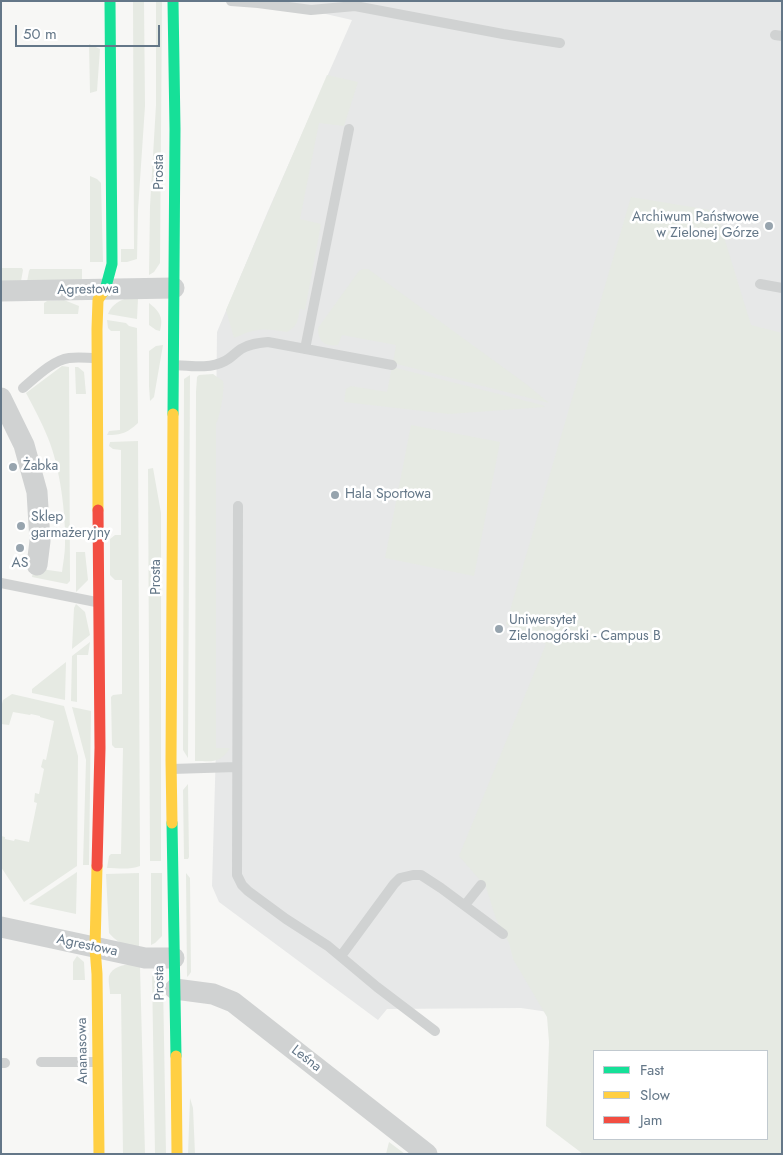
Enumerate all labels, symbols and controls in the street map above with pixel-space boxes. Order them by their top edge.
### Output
scale bar [18,15,162,47]
text: 50 m [23,23,57,45]
street label: Prosta [152,154,168,190]
place label: Archiwum Państwowe w Zielonej Górze [632,210,759,242]
marker: Archiwum Państwowe w Zielonej Górze [763,220,775,232]
street label: Agrestowa [57,281,119,299]
place label: Żabka [23,459,58,475]
marker: Żabka [7,461,19,473]
place label: Hala Sportowa [345,487,431,503]
marker: Hala Sportowa [329,489,341,501]
place label: Sklep garmażeryjny [31,510,110,542]
marker: Sklep garmażeryjny [15,520,27,532]
marker: AS [14,542,26,554]
place label: AS [12,556,28,572]
street label: Prosta [149,559,165,595]
place label: Uniwersytet Zielonogórski - Campus B [509,613,661,646]
marker: Uniwersytet Zielonogórski - Campus B [493,623,505,635]
street label: Agrestowa [55,931,119,961]
street label: Prosta [151,965,169,1001]
street label: Ananasowa [74,1017,92,1085]
street label: Leśna [288,1042,324,1076]
legend [593,1050,768,1140]
text: Fast [640,1059,664,1081]
text: Slow [640,1084,670,1106]
text: Jam [640,1109,663,1131]

